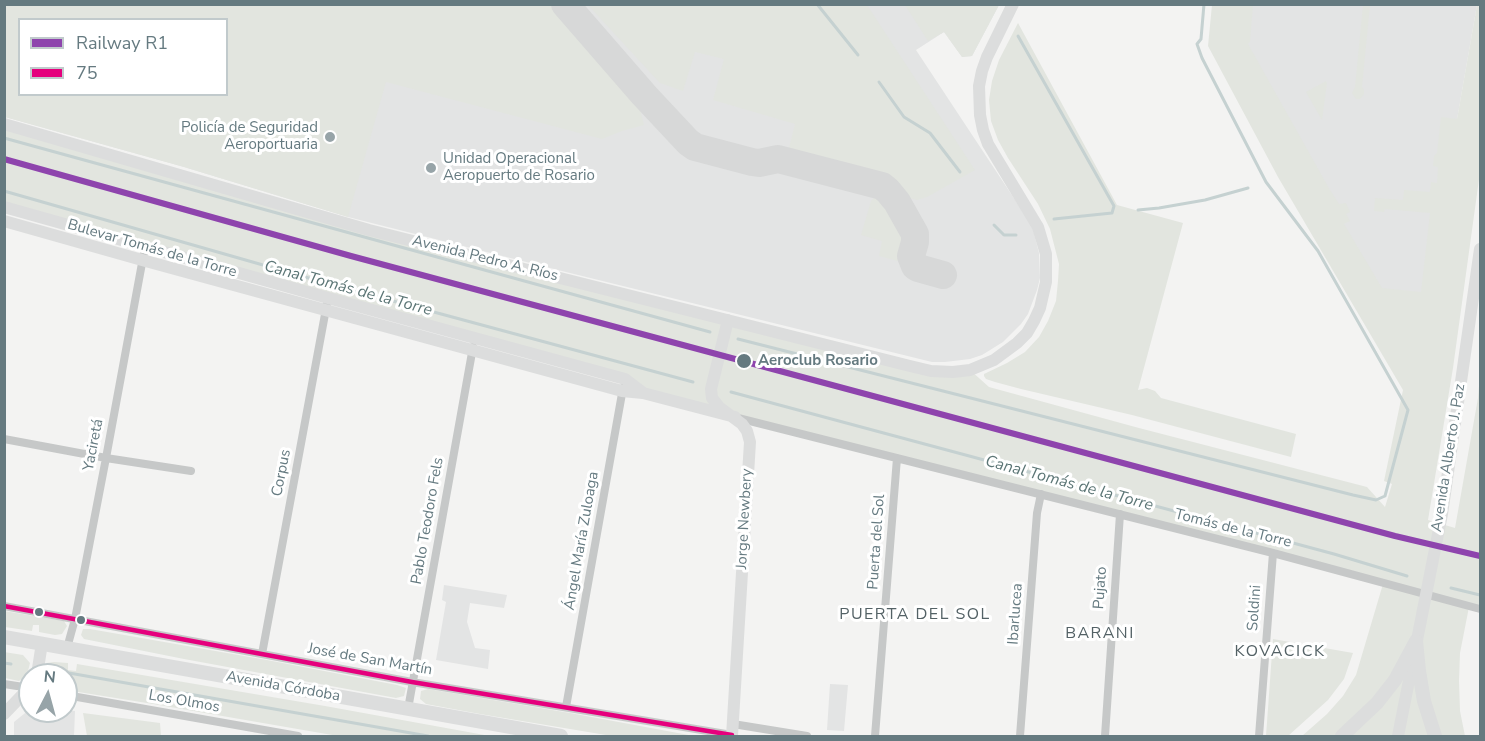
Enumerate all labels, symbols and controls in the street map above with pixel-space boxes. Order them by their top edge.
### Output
legend [18,18,228,96]
text: Railway R1 [76,31,168,55]
text: 75 [76,61,98,85]
place label: Policía de Seguridad Aeroportuaria [181,119,318,154]
marker: Policía de Seguridad Aeroportuaria [323,130,337,144]
place label: Unidad Operacional Aeropuerto de Rosario [443,150,595,185]
marker: Unidad Operacional Aeropuerto de Rosario [424,161,438,175]
street label: Bulevar Tomás de la Torre [65,216,239,282]
street label: Avenida Pedro A. Ríos [410,232,560,286]
water label: Canal Tomás de la Torre [262,257,434,321]
marker: Aeroclub Rosario [735,352,753,370]
place label: Aeroclub Rosario [758,352,878,370]
street label: Avenida Alberto J. Paz [1428,383,1470,533]
street label: Yaciretá [80,417,108,473]
street label: Corpus [269,448,295,498]
water label: Canal Tomás de la Torre [983,452,1155,516]
street label: Pablo Teodoro Fels [408,456,448,586]
street label: Jorge Newbery [733,468,757,570]
street label: Ángel María Zuloaga [561,470,603,612]
street label: Puerta del Sol [865,494,889,590]
street label: Tomás de la Torre [1173,506,1293,552]
street label: Pujato [1091,566,1111,610]
street label: Ibarlucea [1005,583,1027,645]
street label: Soldini [1244,584,1266,632]
district label: PUERTA DEL SOL [839,605,991,625]
unlabelled marker [33,606,45,618]
unlabelled marker [75,614,87,626]
district label: BARANI [1065,624,1135,644]
street label: José de San Martín [306,640,434,680]
district label: KOVACICK [1235,642,1325,662]
north arrow [18,663,78,723]
text: N [43,666,57,689]
street label: Avenida Córdoba [224,668,342,706]
street label: Los Olmos [147,687,221,717]

